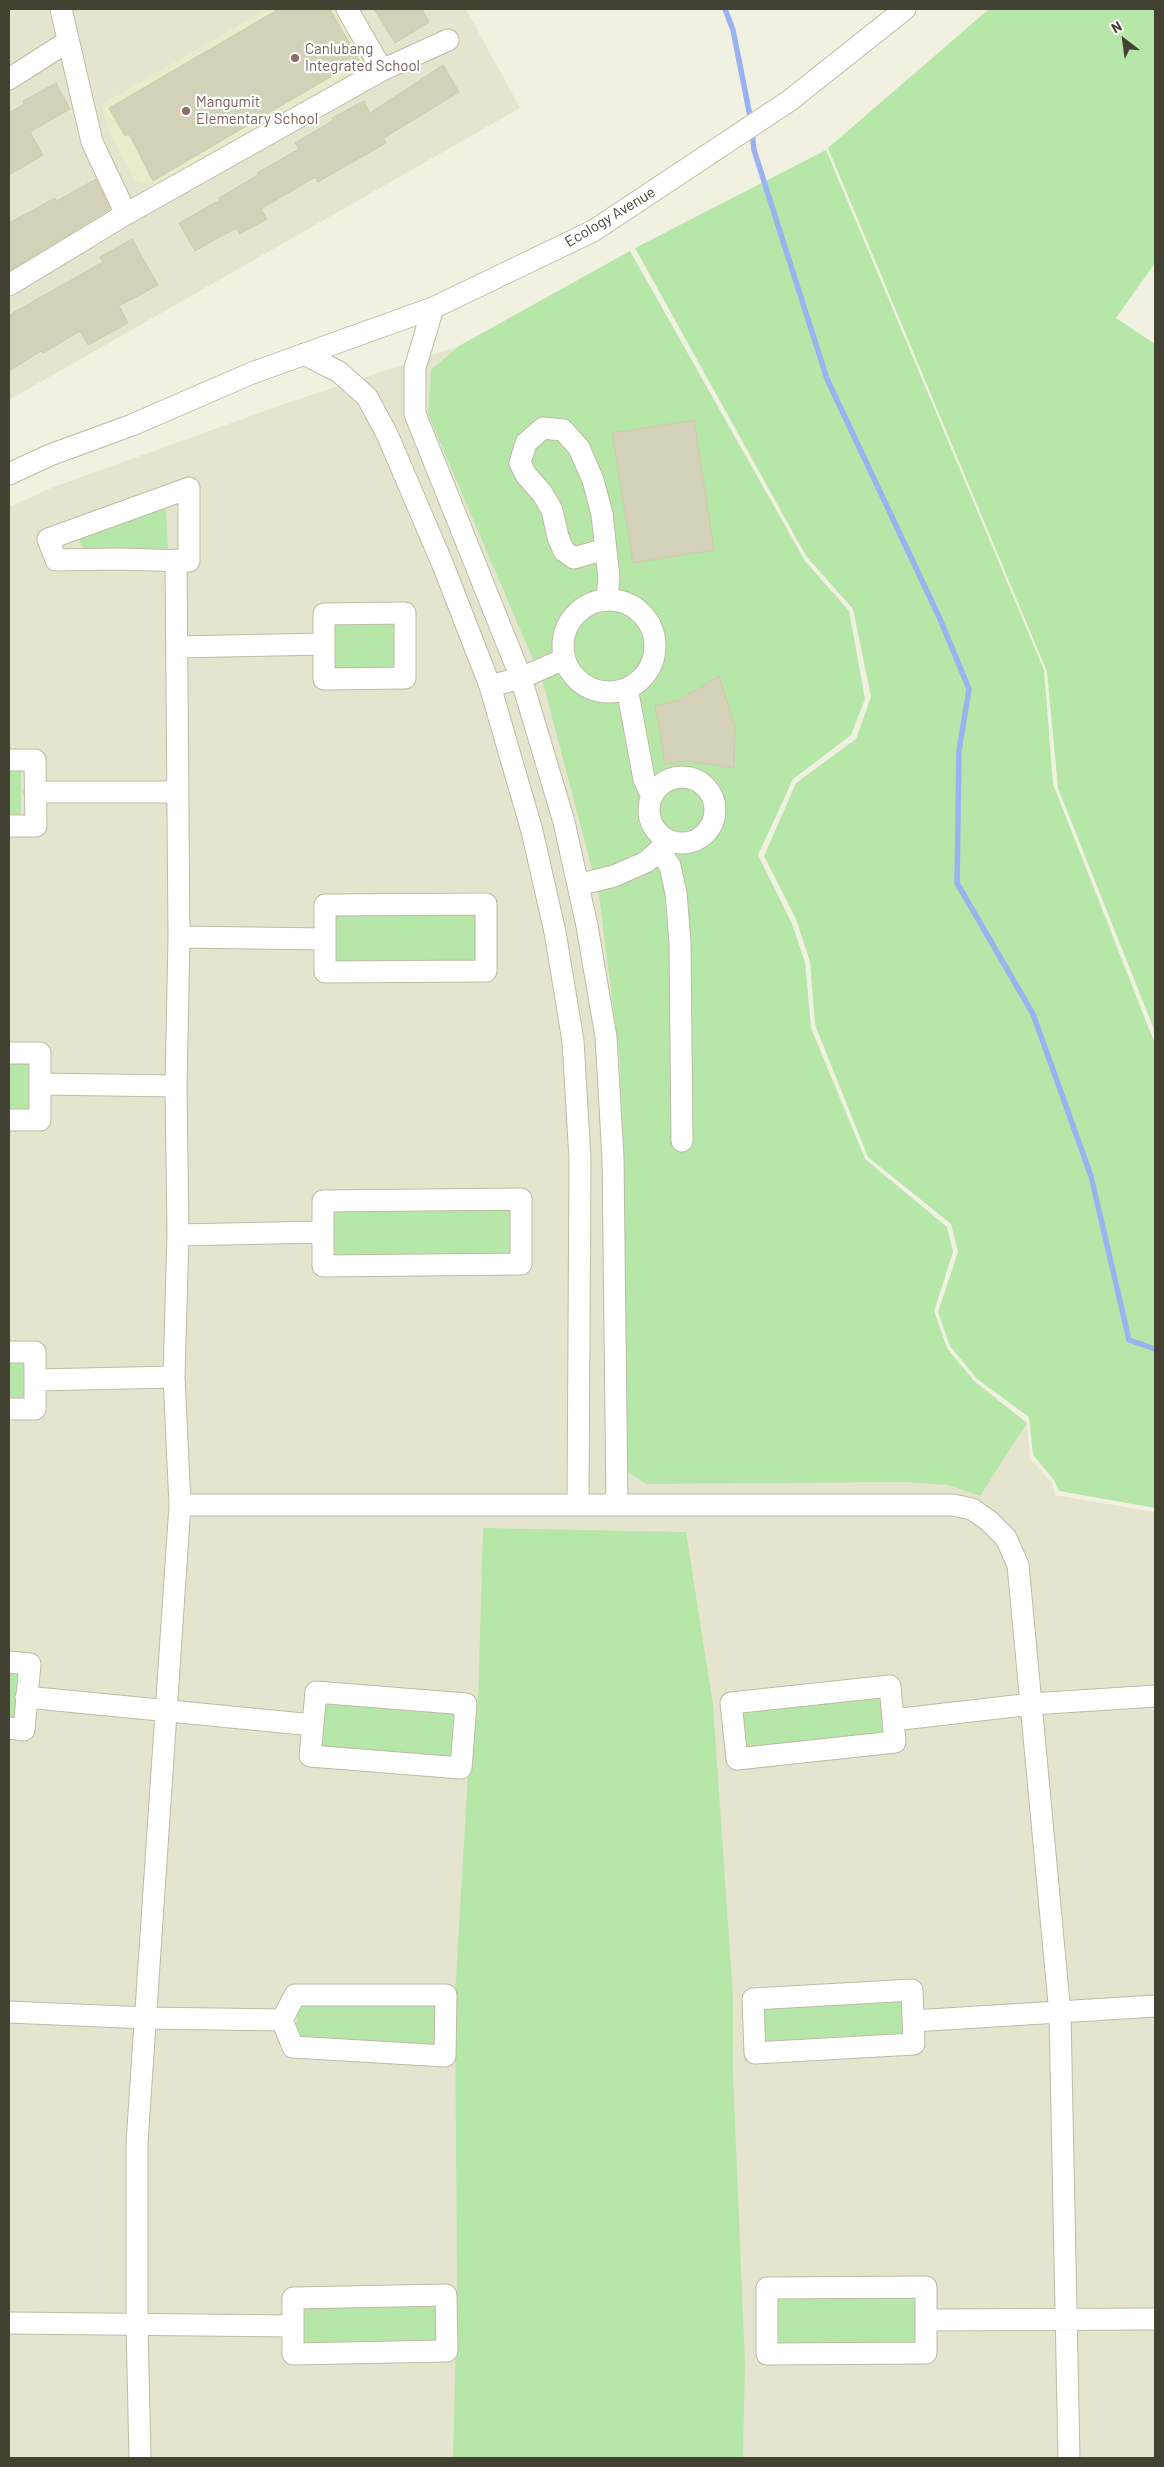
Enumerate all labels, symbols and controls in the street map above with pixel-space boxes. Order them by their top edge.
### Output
north arrow [1099,15,1149,65]
text: N [1108,17,1125,36]
place label: Canlubang Integrated School [305,40,420,75]
marker: Canlubang Integrated School [289,52,301,64]
place label: Mangumit Elementary School [196,93,318,128]
marker: Mangumit Elementary School [180,105,192,117]
street label: Ecology Avenue [562,183,658,251]

